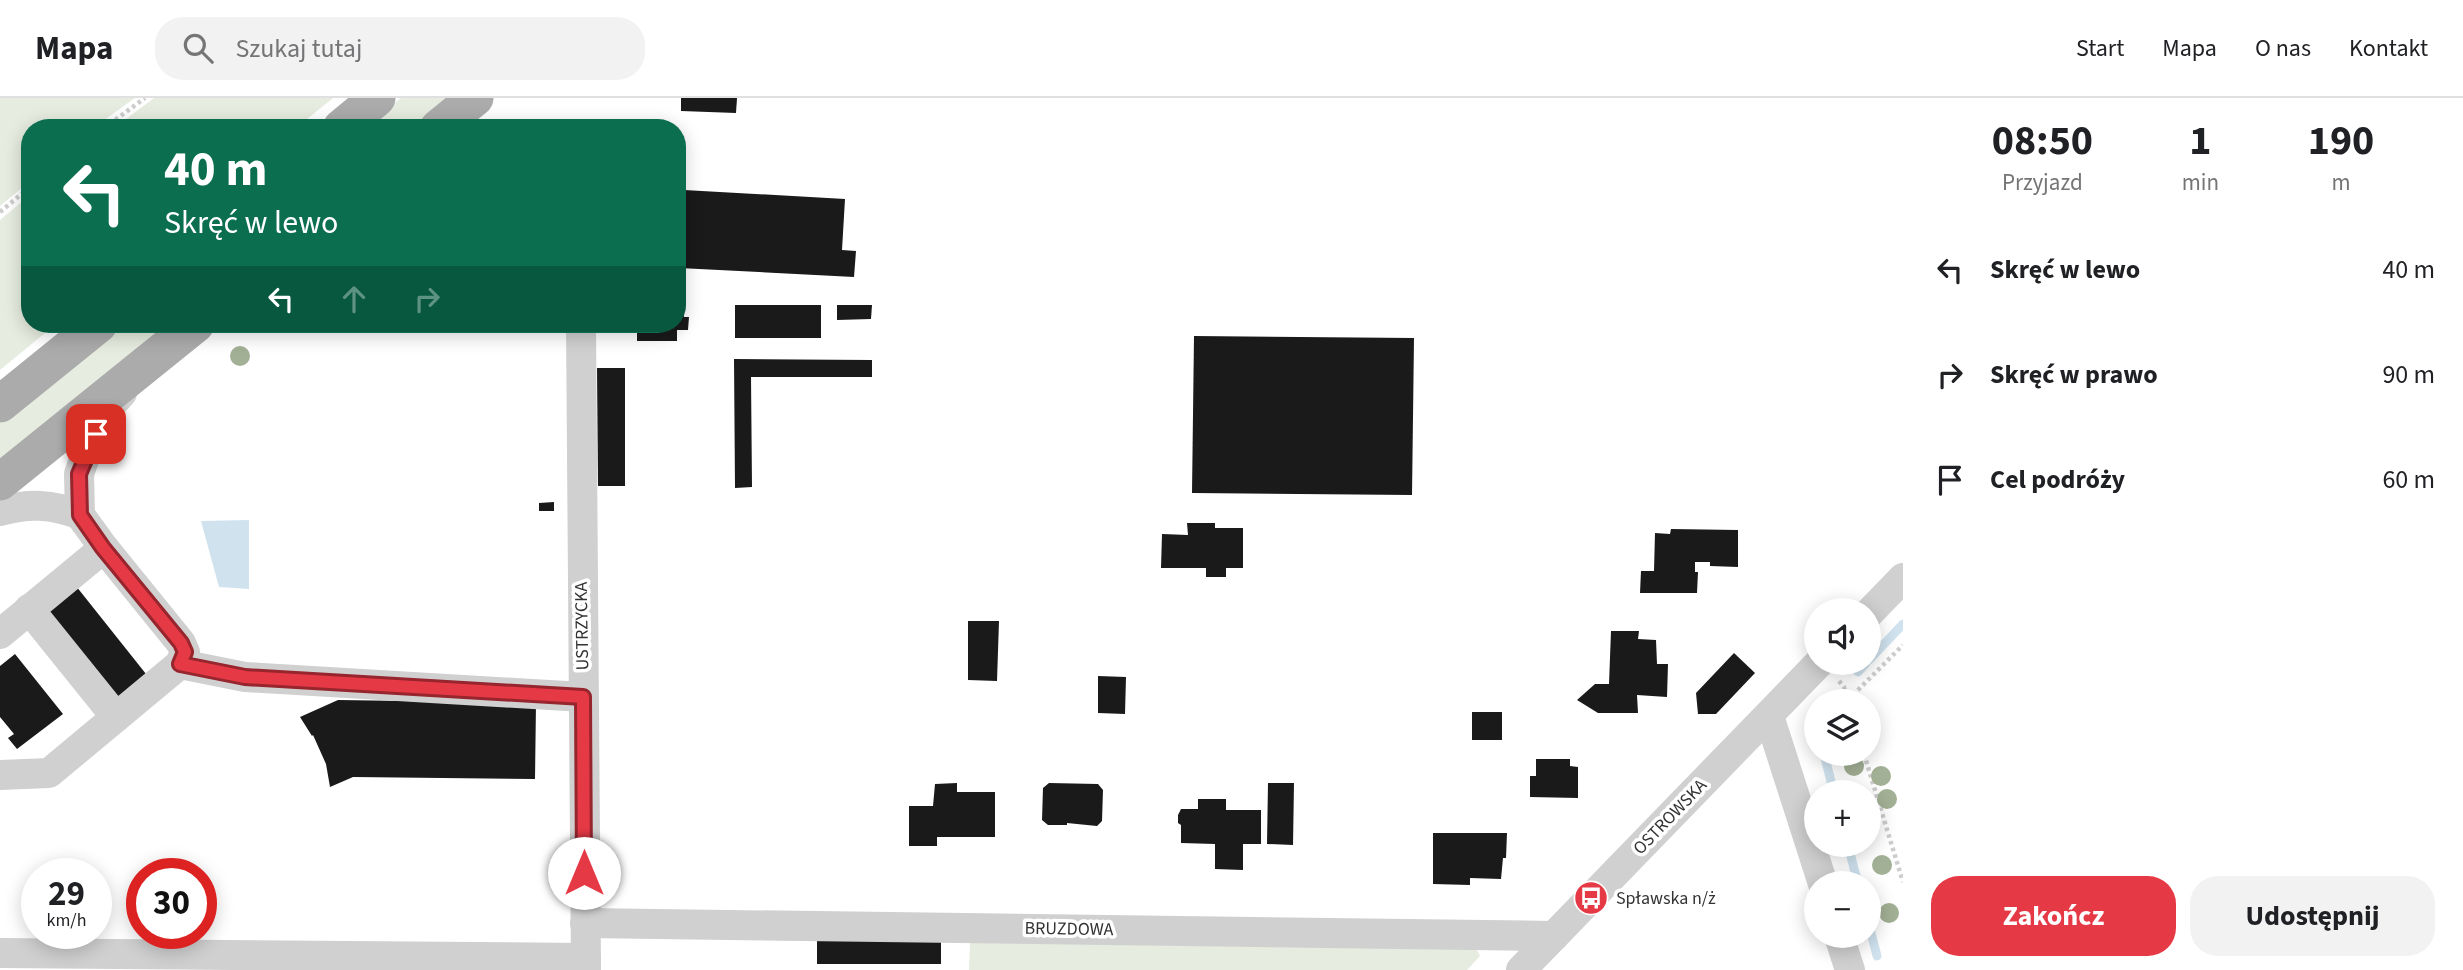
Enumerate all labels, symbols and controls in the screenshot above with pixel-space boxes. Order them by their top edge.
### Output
search box [155,17,645,80]
text: Mapa [35,25,113,72]
icon: search [179,29,217,67]
text: Szukaj tutaj [235,30,362,67]
text: Start [2076,31,2124,66]
text: Mapa [2162,31,2217,66]
text: O nas [2255,31,2311,66]
text: Kontakt [2349,31,2428,66]
text: 08:50 [1992,111,2093,171]
text: 1 [2189,111,2211,171]
text: 190 [2308,111,2374,171]
text: 40 m [164,135,268,205]
icon: left [49,147,140,238]
text: Przyjazd [2002,166,2083,199]
text: min [2182,166,2219,199]
text: m [2331,166,2351,199]
text: Skręć w lewo [164,200,338,246]
icon: left [1931,251,1969,289]
text: Skręć w lewo [1990,251,2140,288]
text: 40 m [2382,251,2435,288]
icon: left [262,280,300,318]
icon: ahead [335,280,373,318]
icon: right [408,280,446,318]
icon: right [1931,356,1969,394]
text: Skręć w prawo [1990,356,2158,393]
text: 90 m [2382,356,2435,393]
pin [66,404,126,464]
icon: arrive [77,415,115,453]
icon: arrive [1931,461,1969,499]
text: Cel podróży [1990,461,2125,498]
text: 60 m [2382,461,2435,498]
street label: USTRZYCKA [569,581,595,670]
map controls [1804,598,1881,948]
button: sound [1804,598,1881,675]
button: layers [1804,689,1881,766]
street label: OSTROWSKA [1627,773,1713,860]
button: + [1804,780,1881,857]
position arrow [547,836,621,910]
speed limit sign: 30 [126,858,217,949]
text: 29 [48,869,85,919]
button: − [1804,871,1881,948]
button: Zakończ [1931,876,2176,956]
button: Udostępnij [2190,876,2435,956]
bus stop icon: Spławska n/ż [1572,879,1610,917]
place label: Spławska n/ż [1616,886,1716,911]
text: km/h [47,908,86,933]
street label: BRUZDOWA [1024,916,1114,942]

